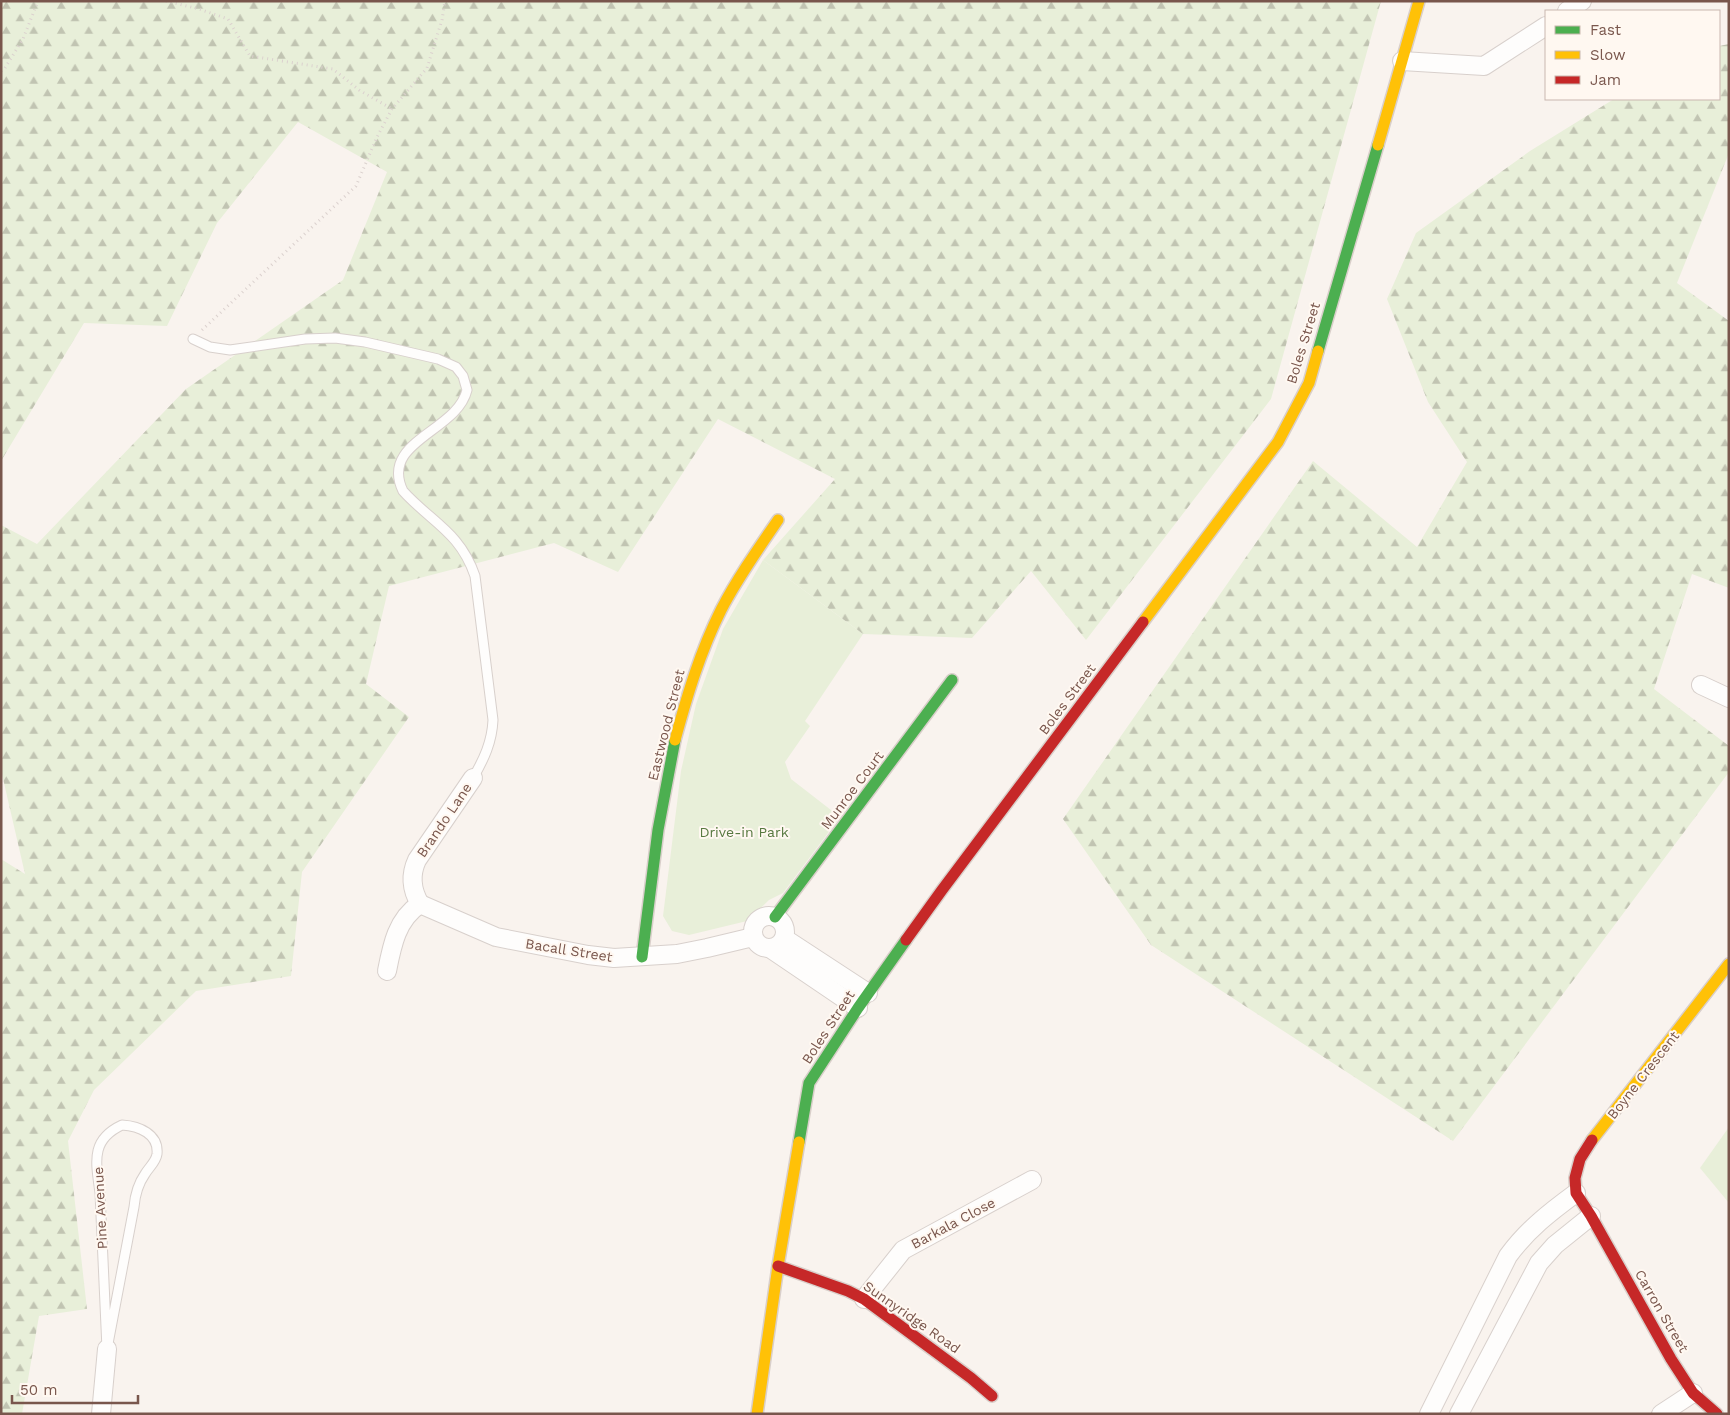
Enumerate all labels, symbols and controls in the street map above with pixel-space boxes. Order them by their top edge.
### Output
legend [1545,10,1720,100]
text: Fast [1590,21,1622,39]
text: Slow [1590,46,1626,64]
text: Jam [1590,71,1621,89]
street label: Boles Street [1283,300,1323,386]
street label: Boles Street [1035,660,1099,737]
street label: Eastwood Street [644,668,688,782]
street label: Munroe Court [817,748,887,832]
street label: Brando Lane [413,780,475,860]
park label: Drive-in Park [699,824,789,840]
street label: Bacall Street [524,935,614,965]
street label: Boles Street [798,987,858,1067]
street label: Boyne Crescent [1604,1028,1682,1122]
street label: Pine Avenue [90,1166,110,1250]
street label: Barkala Close [908,1194,998,1252]
street label: Carron Street [1632,1267,1692,1355]
street label: Sunnyridge Road [860,1278,964,1356]
scale bar [12,1372,139,1404]
text: 50 m [20,1381,57,1399]

